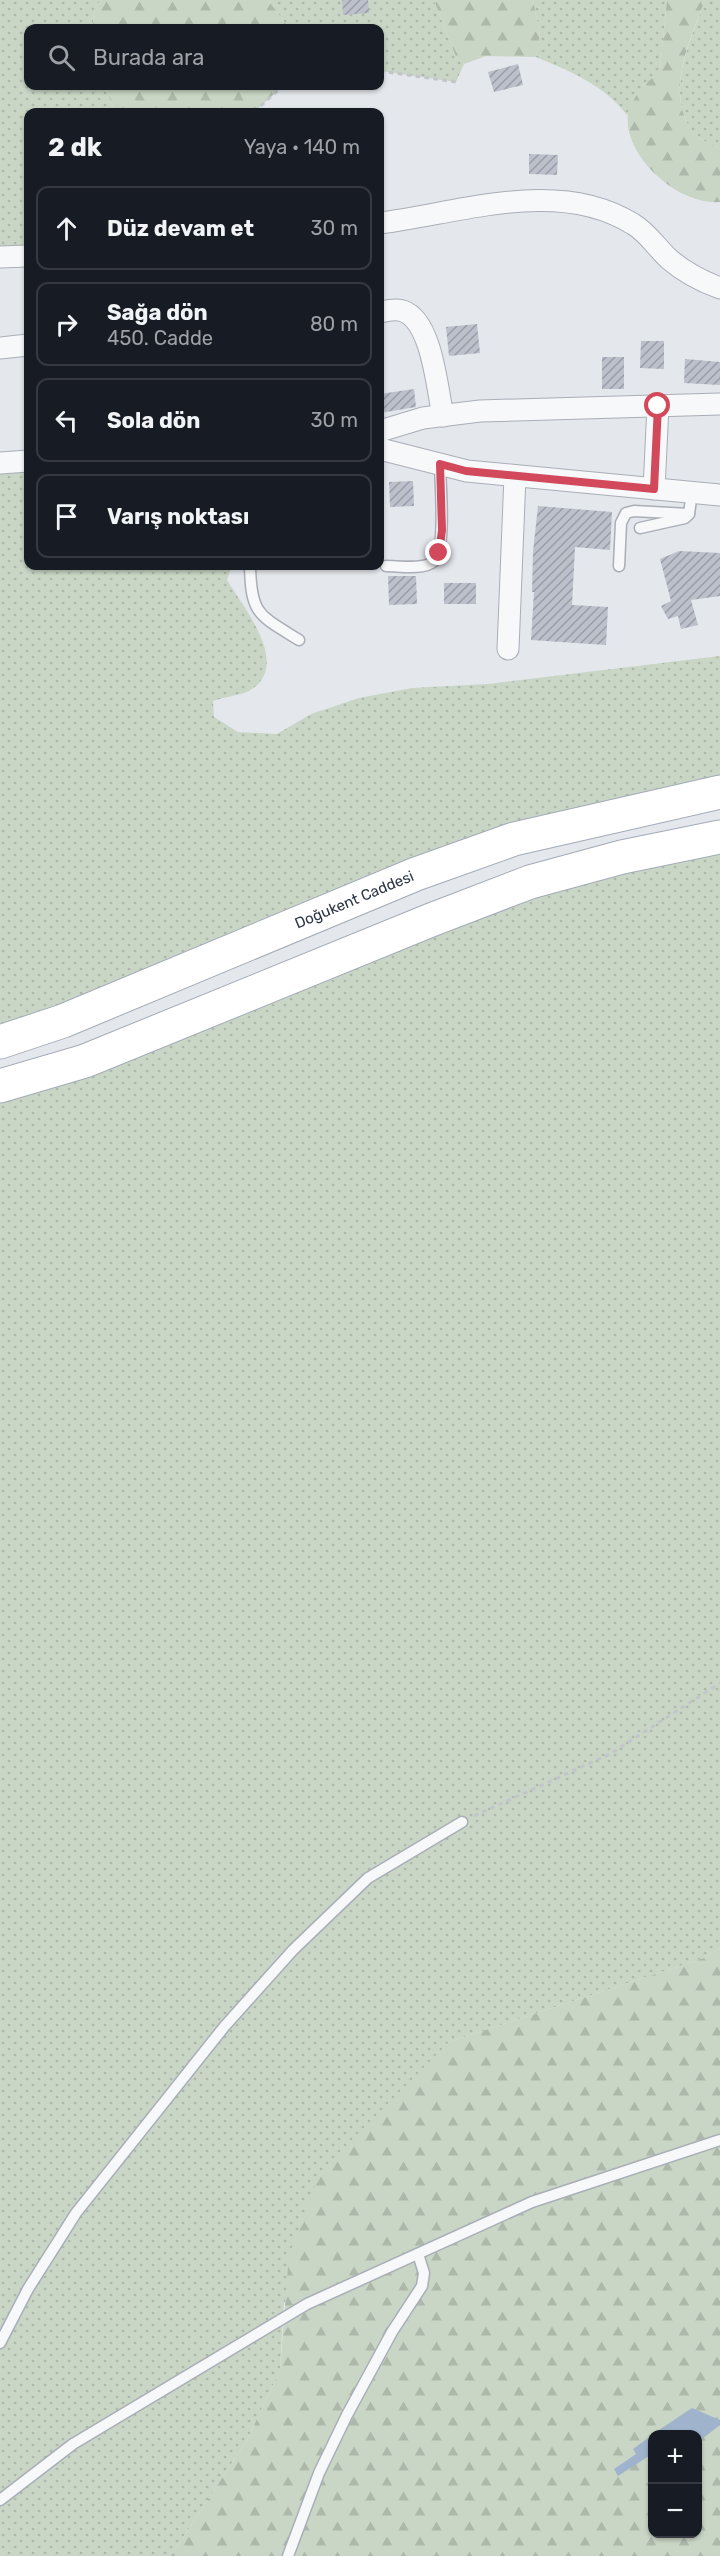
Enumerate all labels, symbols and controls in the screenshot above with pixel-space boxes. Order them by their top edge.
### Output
search box [24,24,384,90]
icon: search [45,41,78,74]
text: Burada ara [93,44,204,71]
text: 2 dk [48,132,102,163]
text: Yaya · 140 m [244,135,360,159]
icon: ahead [50,212,83,245]
text: Düz devam et [107,215,254,242]
text: 30 m [311,216,358,240]
text: Sağa dön [107,299,208,326]
icon: right [50,308,83,341]
text: 80 m [310,312,358,336]
text: 450. Cadde [107,326,213,350]
route start [644,392,670,418]
icon: left [50,404,83,437]
text: Sola dön [107,407,200,434]
text: 30 m [311,408,358,432]
icon: arrive [50,500,83,533]
text: Varış noktası [107,503,249,530]
route end [425,539,451,565]
street label: Doğukent Caddesi [292,867,416,932]
map controls [648,2430,702,2538]
button: + [648,2430,702,2484]
button: − [648,2484,702,2538]

